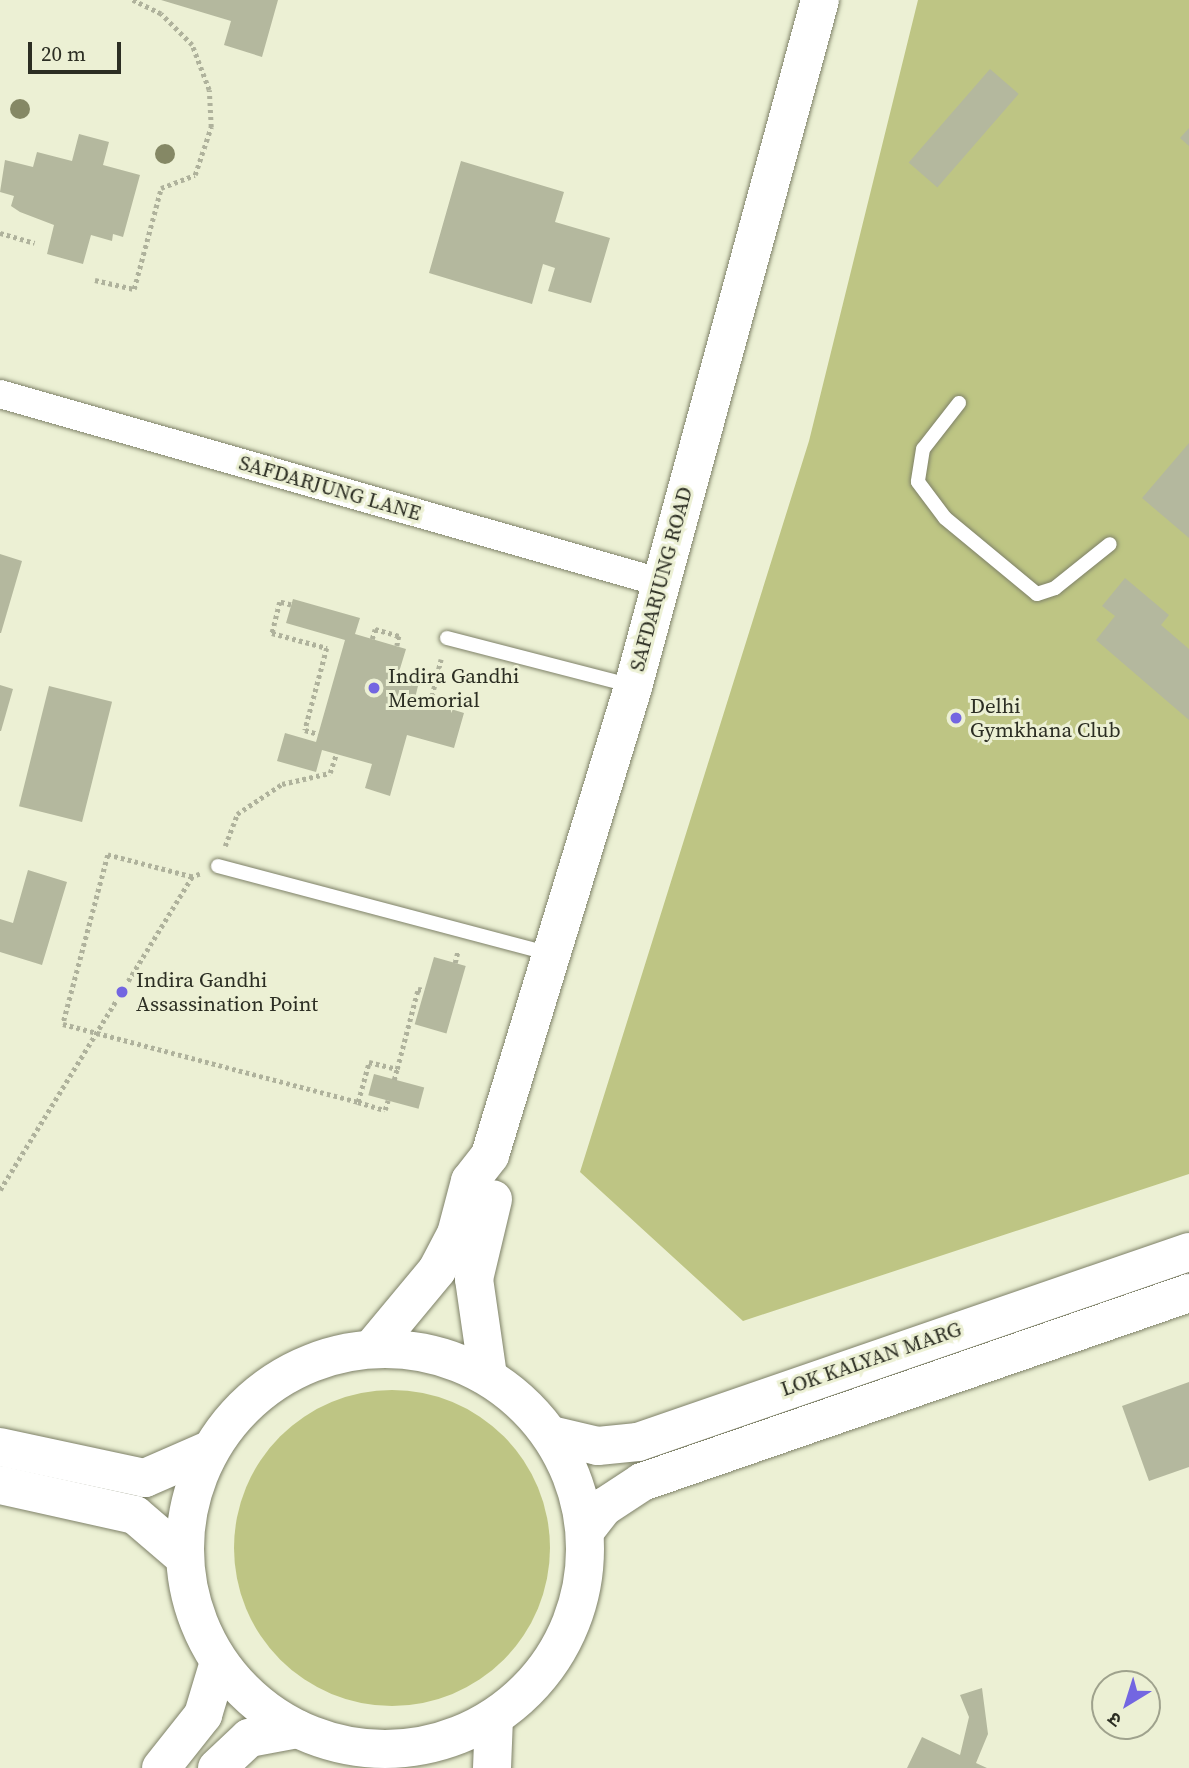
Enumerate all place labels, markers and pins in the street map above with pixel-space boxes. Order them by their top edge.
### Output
place label: Indira Gandhi Memorial [388,663,519,713]
marker: Indira Gandhi Memorial [366,680,382,696]
place label: Delhi Gymkhana Club [970,693,1121,743]
marker: Delhi Gymkhana Club [948,710,964,726]
place label: Indira Gandhi Assassination Point [136,967,318,1017]
marker: Indira Gandhi Assassination Point [114,984,130,1000]

